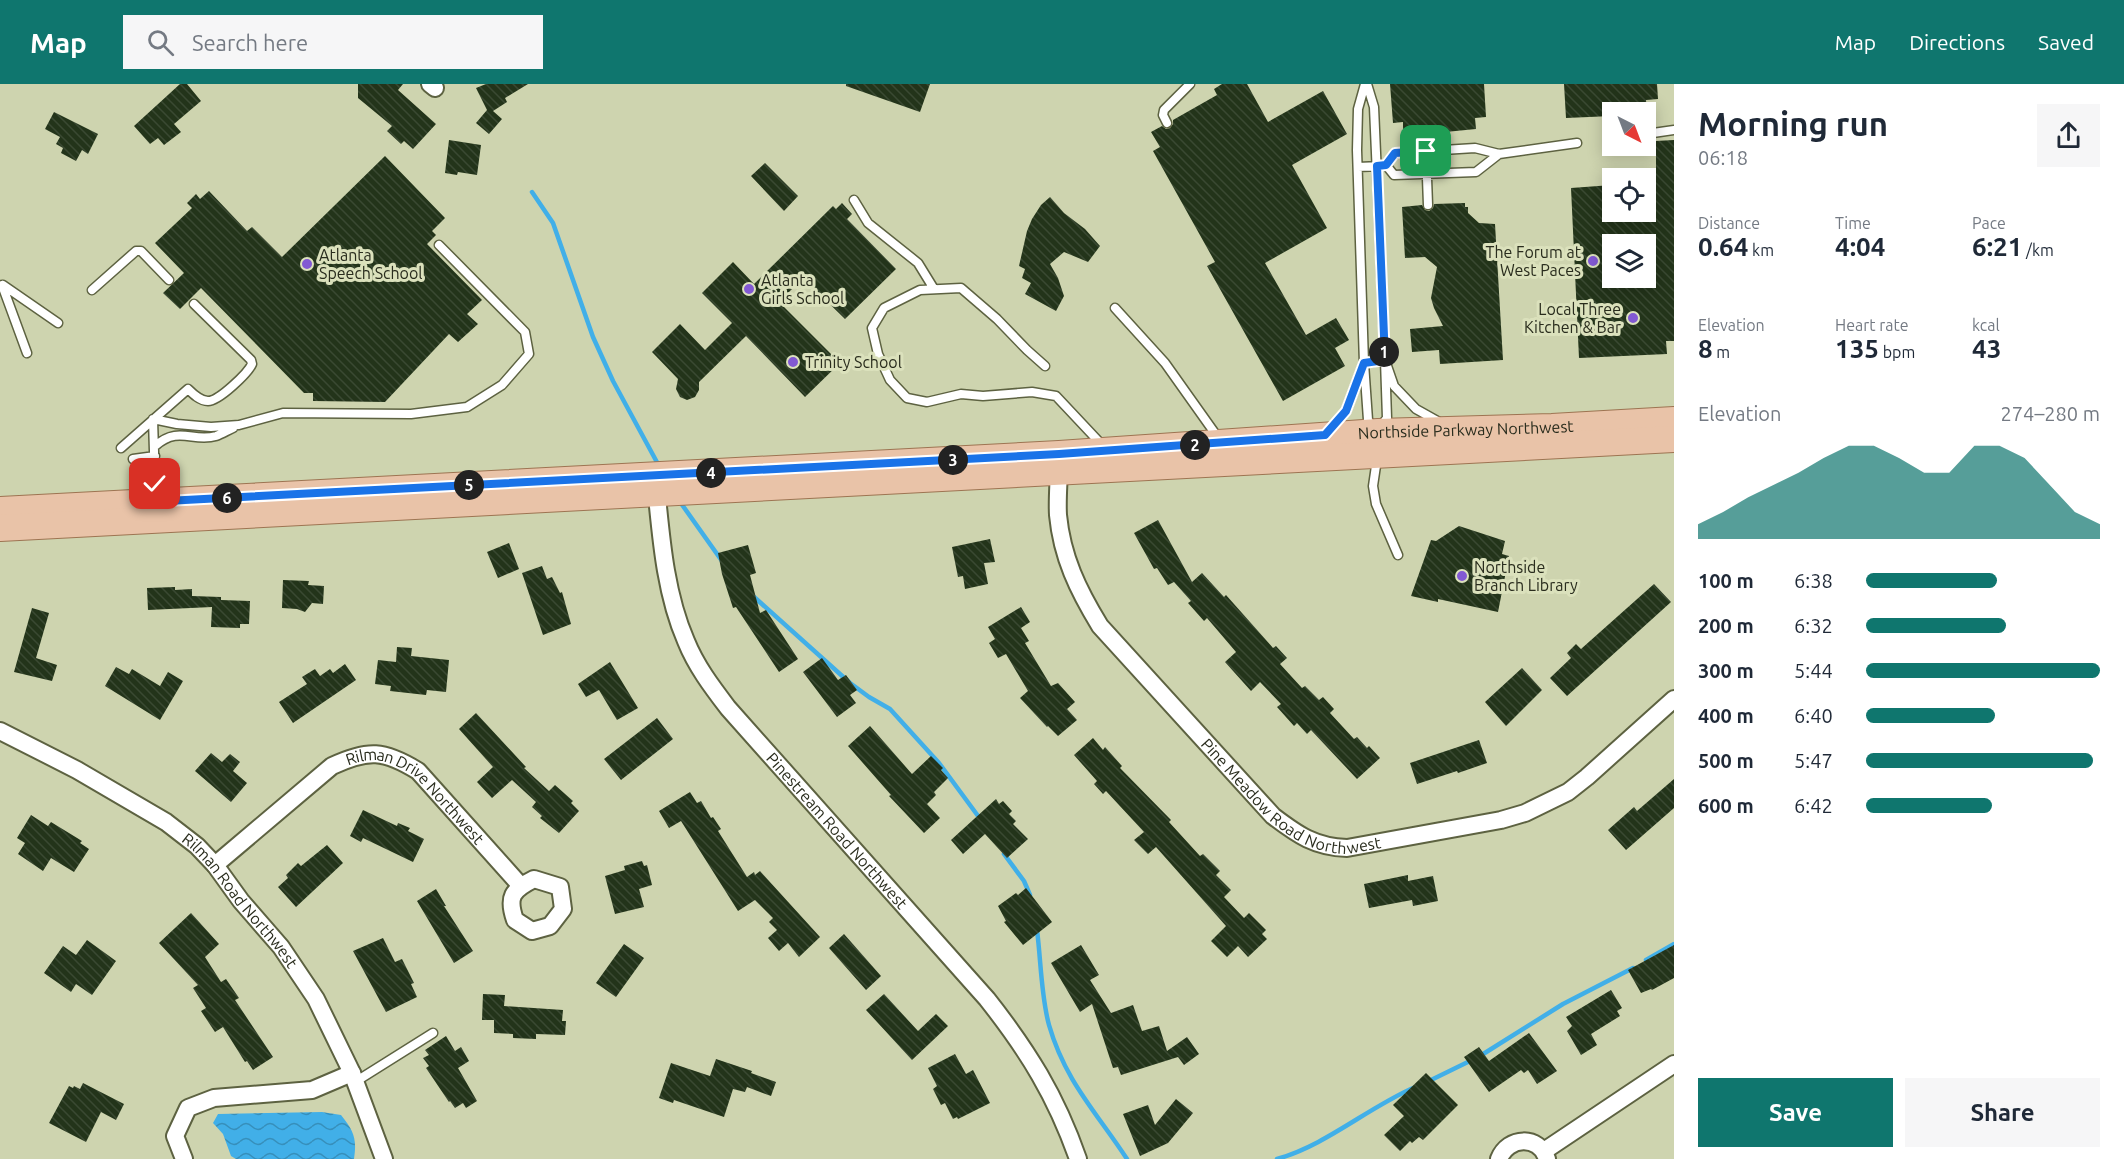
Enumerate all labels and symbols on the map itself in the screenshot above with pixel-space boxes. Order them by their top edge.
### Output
north arrow [1602,102,1656,156]
pin [1400,125,1451,176]
place label: The Forum at West Paces [1486,243,1582,279]
place label: Atlanta Speech School [319,246,423,282]
marker: The Forum at West Paces [1586,254,1600,268]
marker: Atlanta Speech School [300,257,314,271]
place label: Atlanta Girls School [761,271,844,307]
marker: Atlanta Girls School [742,282,756,296]
place label: Local Three Kitchen & Bar [1524,300,1621,336]
marker: Local Three Kitchen & Bar [1626,311,1640,325]
pin: 1 [1369,337,1399,367]
place label: Trinity School [805,353,902,371]
marker: Trinity School [786,355,800,369]
street label: Northside Parkway Northwest [1357,417,1575,442]
pin: 2 [1180,430,1210,460]
pin: 3 [938,445,968,475]
pin [129,458,180,509]
pin: 4 [696,458,726,488]
pin: 5 [454,470,484,500]
pin: 6 [212,483,242,513]
place label: Northside Branch Library [1474,558,1578,594]
marker: Northside Branch Library [1455,569,1469,583]
street label: Pine Meadow Road Northwest [1198,735,1383,857]
street label: Rilman Drive Northwest [343,745,488,848]
street label: Pinestream Road Northwest [763,749,912,913]
street label: Rilman Road Northwest [179,829,302,972]

